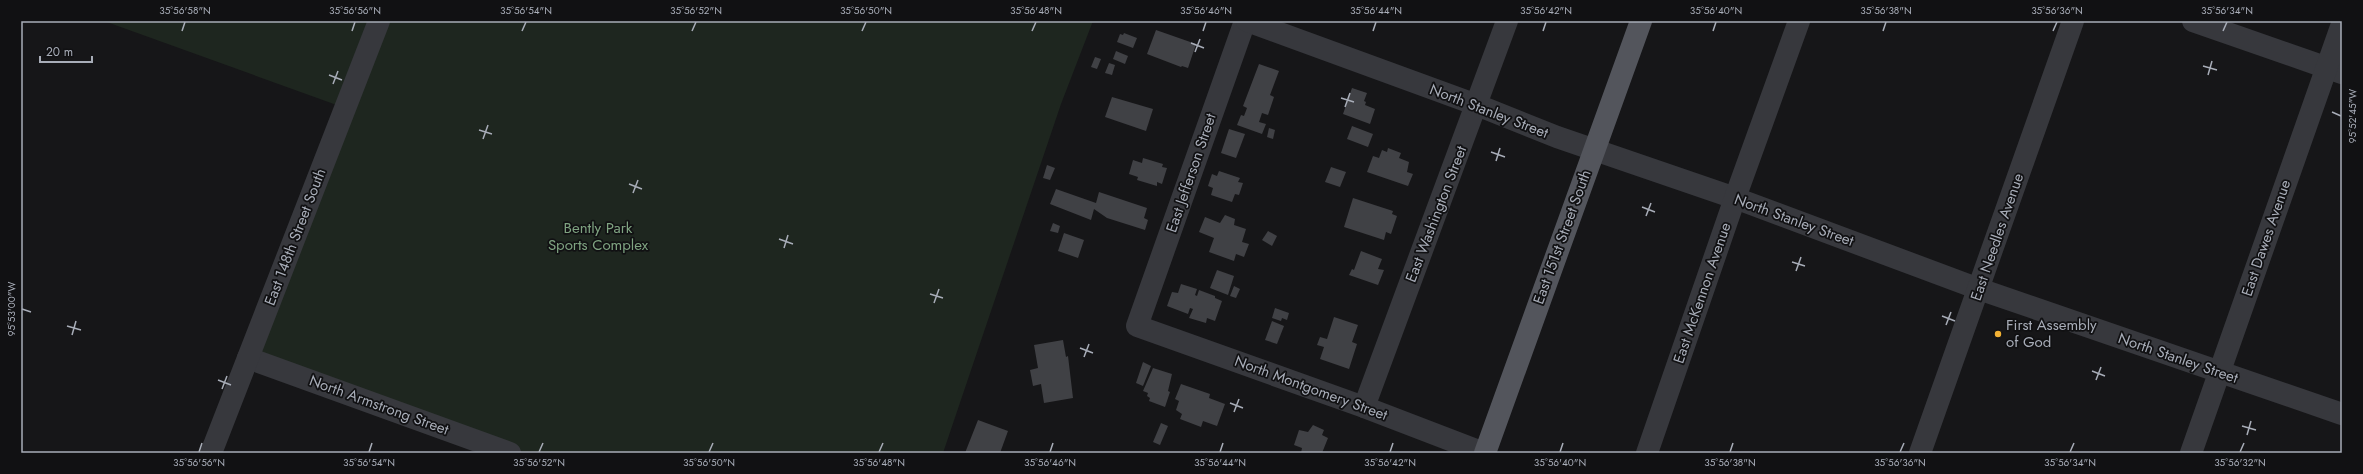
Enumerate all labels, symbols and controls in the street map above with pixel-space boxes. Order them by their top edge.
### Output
text: 35°56'58"N [159,3,211,18]
text: 35°56'56"N [329,3,381,18]
text: 35°56'54"N [500,3,552,18]
text: 35°56'52"N [670,3,722,18]
text: 35°56'50"N [840,3,892,18]
text: 35°56'48"N [1010,3,1062,18]
text: 35°56'46"N [1180,3,1232,18]
text: 35°56'44"N [1350,3,1402,18]
text: 35°56'42"N [1520,3,1572,18]
text: 35°56'40"N [1690,3,1742,18]
text: 35°56'38"N [1860,3,1912,18]
text: 35°56'36"N [2031,3,2083,18]
text: 35°56'34"N [2201,3,2253,18]
scale bar [40,38,92,64]
text: 20 m [46,43,73,61]
street label: North Stanley Street [1426,78,1552,144]
text: 95°52'45"W [2345,89,2360,143]
street label: East Jefferson Street [1160,110,1222,236]
street label: East Washington Street [1400,142,1472,285]
street label: East 148th Street South [259,165,331,309]
street label: East 151st Street South [1527,167,1597,307]
street label: East Needles Avenue [1965,170,2029,304]
street label: East Dawes Avenue [2236,177,2296,299]
street label: North Stanley Street [1731,188,1857,252]
park label: Bently Park Sports Complex [548,217,649,256]
street label: East McKennon Avenue [1668,219,1737,366]
text: 95°53'00"W [4,282,19,336]
place label: First Assembly of God [2006,314,2097,353]
street label: North Stanley Street [2115,327,2241,389]
marker: First Assembly of God [1993,329,2003,339]
street label: North Montgomery Street [1231,350,1391,426]
street label: North Armstrong Street [306,369,452,441]
text: 35°56'56"N [173,455,225,470]
text: 35°56'54"N [343,455,395,470]
text: 35°56'52"N [513,455,565,470]
text: 35°56'50"N [683,455,735,470]
text: 35°56'48"N [853,455,905,470]
text: 35°56'46"N [1024,455,1076,470]
text: 35°56'44"N [1194,455,1246,470]
text: 35°56'42"N [1364,455,1416,470]
text: 35°56'40"N [1534,455,1586,470]
text: 35°56'38"N [1704,455,1756,470]
text: 35°56'36"N [1874,455,1926,470]
text: 35°56'34"N [2044,455,2096,470]
text: 35°56'32"N [2214,455,2266,470]

